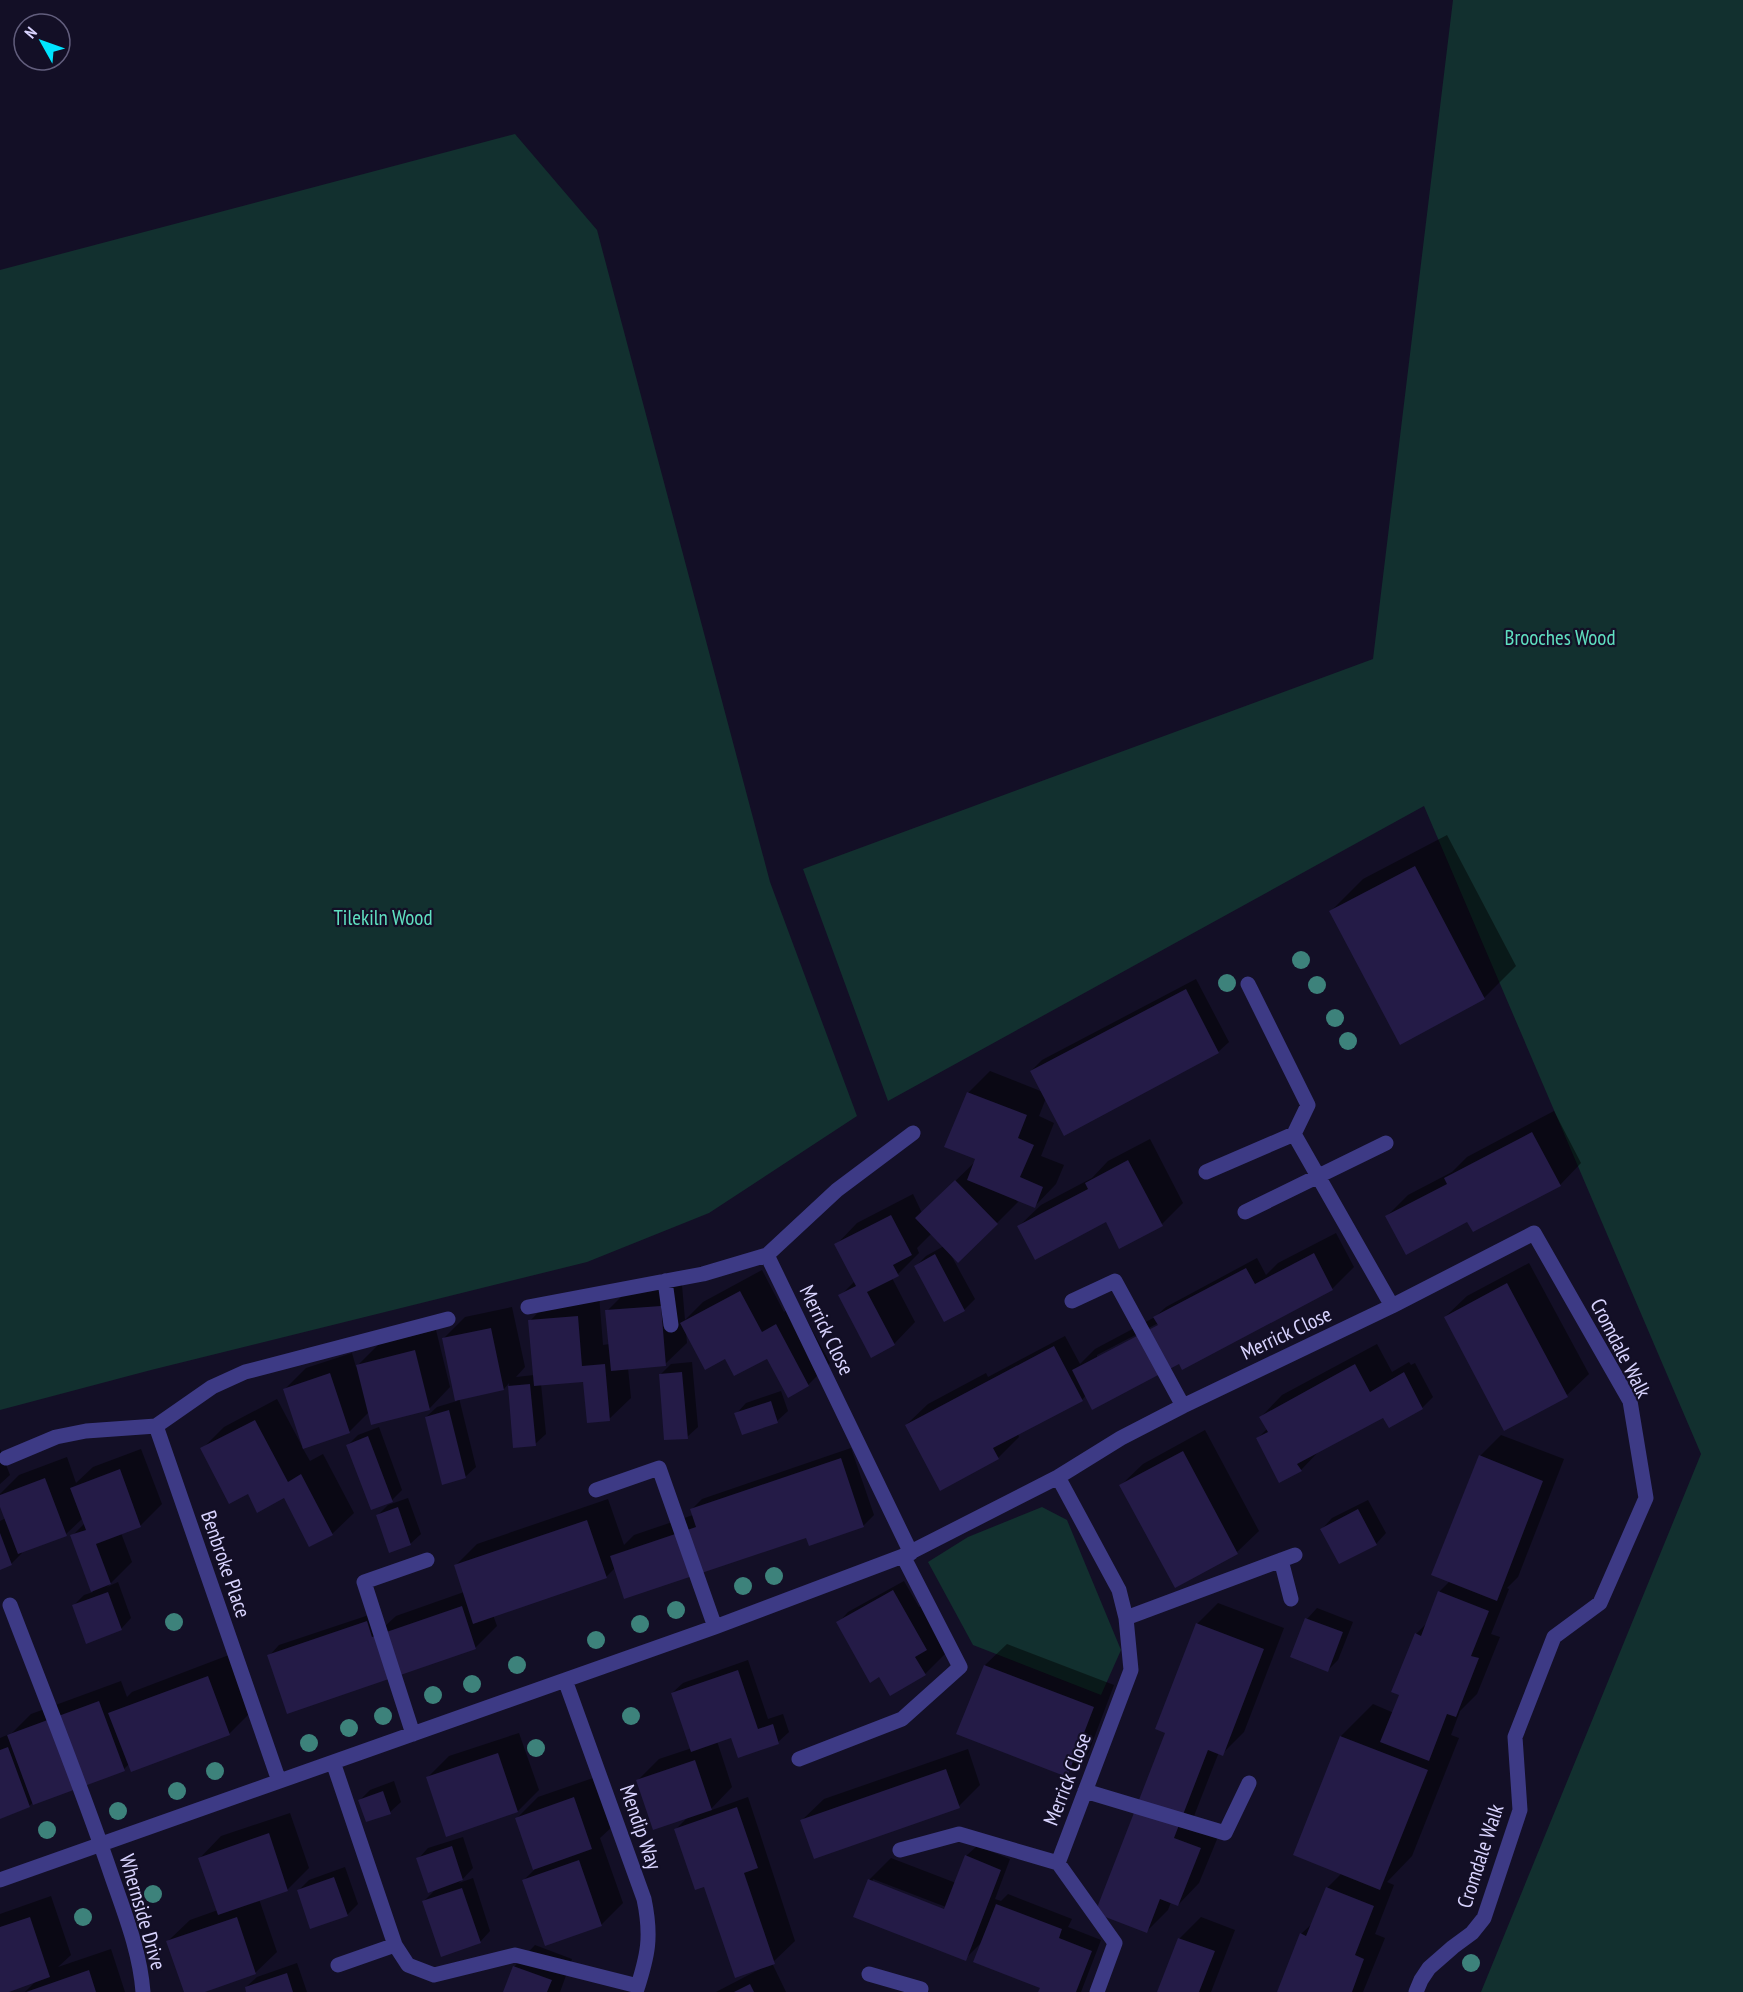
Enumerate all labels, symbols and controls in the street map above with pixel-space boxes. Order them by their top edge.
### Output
north arrow [12,12,72,72]
text: N [20,23,41,42]
park label: Brooches Wood [1505,624,1616,651]
park label: Tilekiln Wood [333,904,433,931]
street label: Merrick Close [794,1280,860,1380]
street label: Cromdale Walk [1584,1294,1658,1402]
street label: Merrick Close [1236,1300,1336,1366]
street label: Benbroke Place [195,1507,257,1621]
street label: Merrick Close [1037,1729,1097,1829]
street label: Mendip Way [614,1781,668,1873]
street label: Cromdale Walk [1450,1801,1510,1911]
street label: Whernside Drive [114,1851,172,1973]

